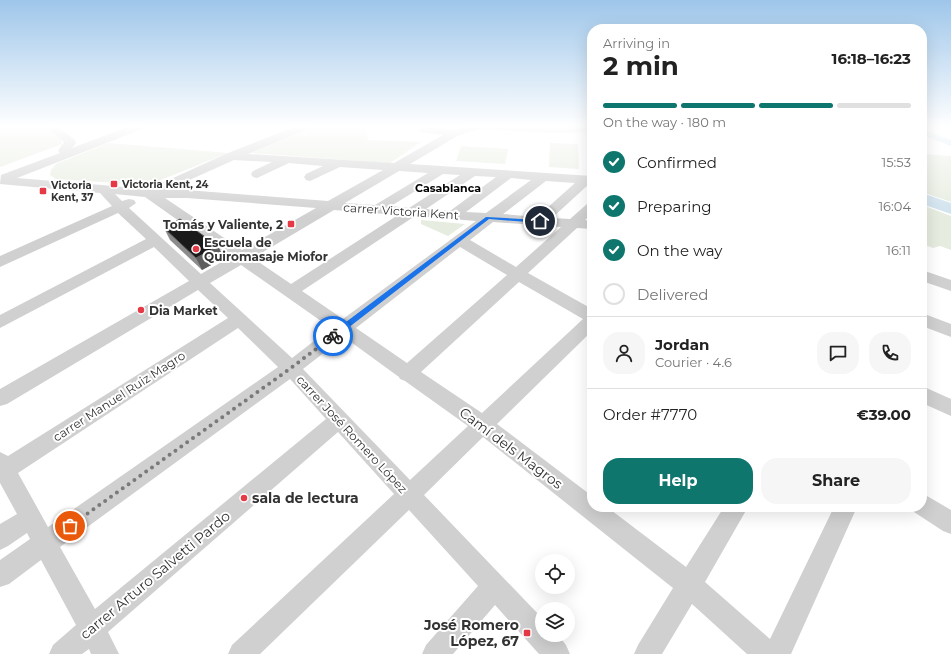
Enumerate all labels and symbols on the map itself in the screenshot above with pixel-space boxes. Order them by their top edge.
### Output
place label: Victoria Kent, 24 [121,178,209,191]
place label: Victoria Kent, 37 [50,179,93,204]
marker: Victoria Kent, 24 [109,179,119,189]
district label: Casablanca [415,181,481,195]
marker: Victoria Kent, 37 [38,186,48,196]
street label: carrer Victoria Kent [343,199,459,223]
pin [523,204,557,238]
place label: Tomás y Valiente, 2 [163,217,283,232]
marker: Tomás y Valiente, 2 [286,219,296,229]
place label: Escuela de Quiromasaje Miofor [204,235,328,264]
marker: Escuela de Quiromasaje Miofor [191,244,201,254]
place label: Dia Market [149,303,218,318]
marker: Dia Market [136,305,146,315]
courier [313,316,353,356]
street label: carrer Manuel Ruiz Magro [50,348,188,444]
street label: carrer José Romero López [293,372,411,496]
street label: Camí dels Magros [456,403,566,493]
place label: sala de lectura [252,489,359,507]
marker: sala de lectura [239,493,249,503]
street label: carrer Arturo Salvetti Pardo [76,507,234,643]
pin [53,509,87,543]
place label: José Romero López, 67 [423,616,519,650]
marker: José Romero López, 67 [522,628,532,638]

